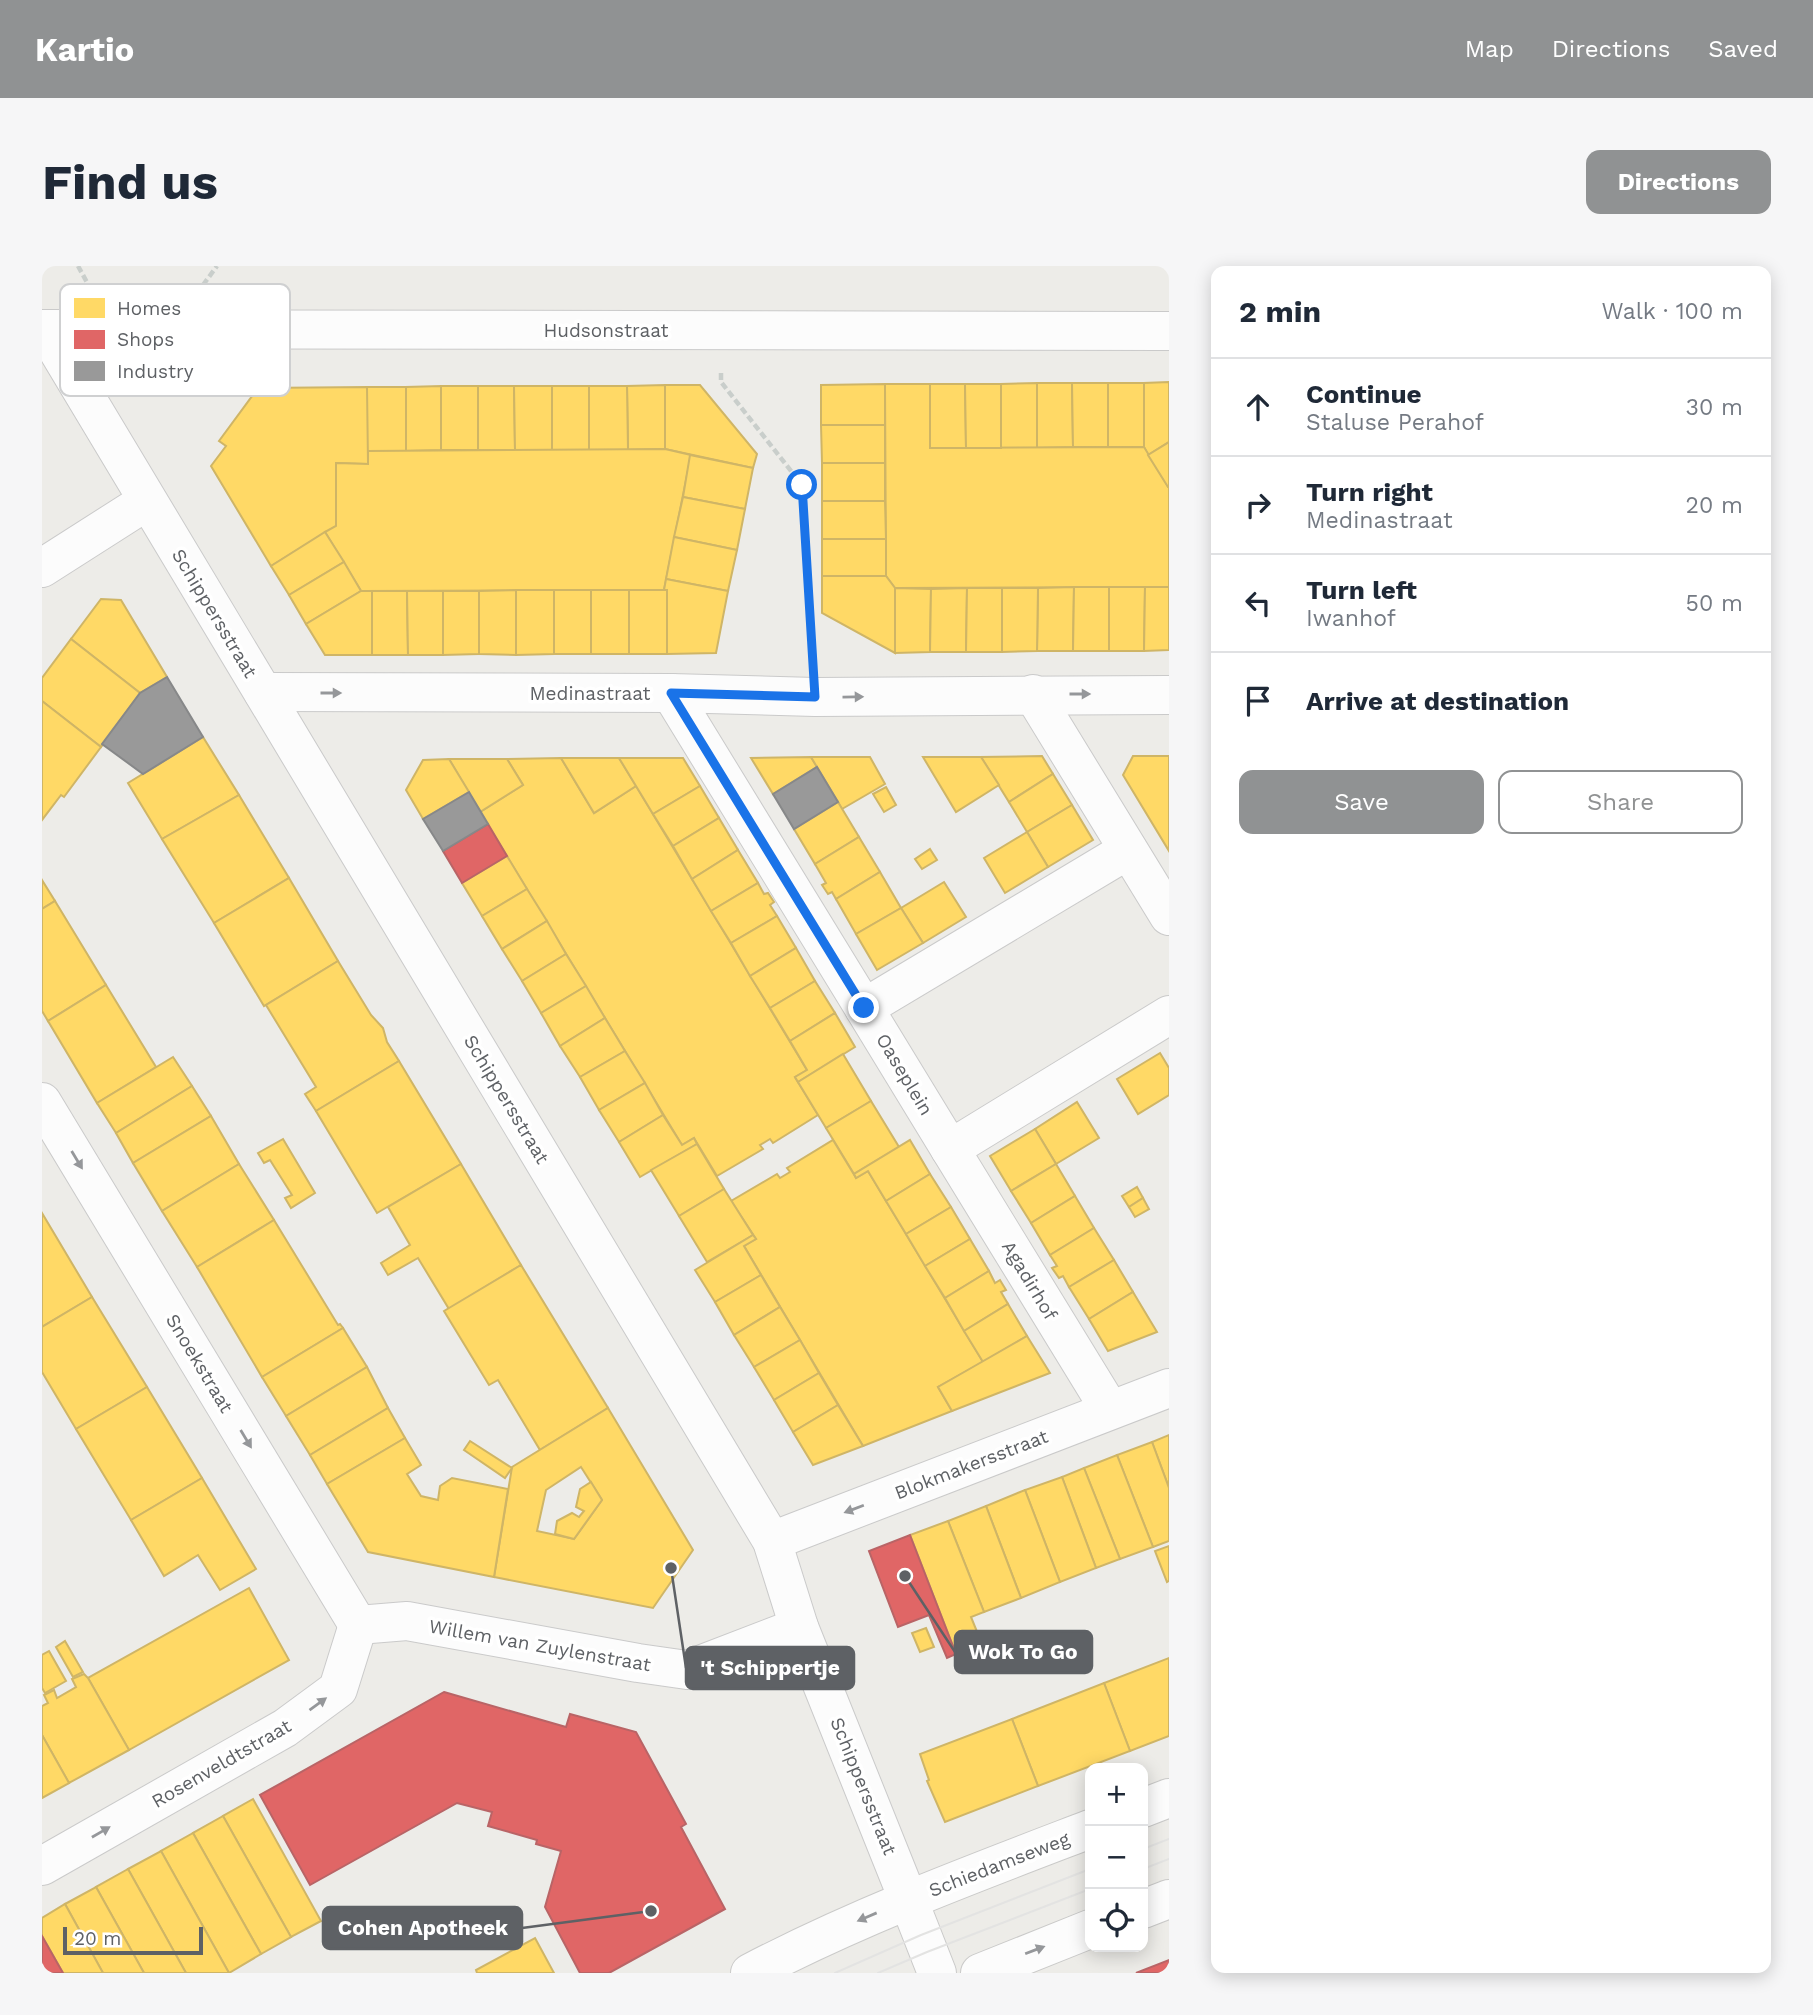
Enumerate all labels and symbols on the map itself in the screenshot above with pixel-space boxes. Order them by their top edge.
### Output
legend [60,284,290,396]
text: Homes [117,297,181,320]
street label: Hudsonstraat [543,319,669,342]
text: Shops [117,328,174,351]
text: Industry [117,360,194,383]
route start [786,469,817,500]
street label: Schippersstraat [167,545,262,682]
street label: Medinastraat [529,682,651,705]
one-way arrow [321,687,343,699]
one-way arrow [1070,688,1092,700]
one-way arrow [842,691,864,702]
route end [848,992,879,1023]
street label: Oaseplein [871,1029,938,1119]
street label: Schippersstraat [459,1031,554,1168]
one-way arrow [71,1151,84,1170]
street label: Agadirhof [997,1236,1063,1325]
street label: Snoekstraat [161,1310,238,1417]
street label: Blokmakersstraat [891,1425,1051,1504]
one-way arrow [240,1429,252,1448]
one-way arrow [843,1504,864,1515]
street label: Willem van Zuylenstraat [427,1615,653,1676]
callout: Wok To Go [955,1631,1092,1673]
text: Wok To Go [969,1639,1077,1664]
callout: 't Schippertje [686,1647,854,1689]
text: 't Schippertje [700,1655,840,1680]
one-way arrow [309,1697,327,1711]
street label: Rosenveldtstraat [147,1714,295,1813]
street label: Schippersstraat [825,1714,902,1858]
one-way arrow [92,1826,111,1838]
street label: Schiedamseweg [926,1827,1074,1902]
callout: Cohen Apotheek [323,1907,522,1949]
one-way arrow [857,1912,878,1923]
text: Cohen Apotheek [338,1915,509,1940]
scale bar [63,1924,203,1956]
one-way arrow [1024,1944,1045,1955]

